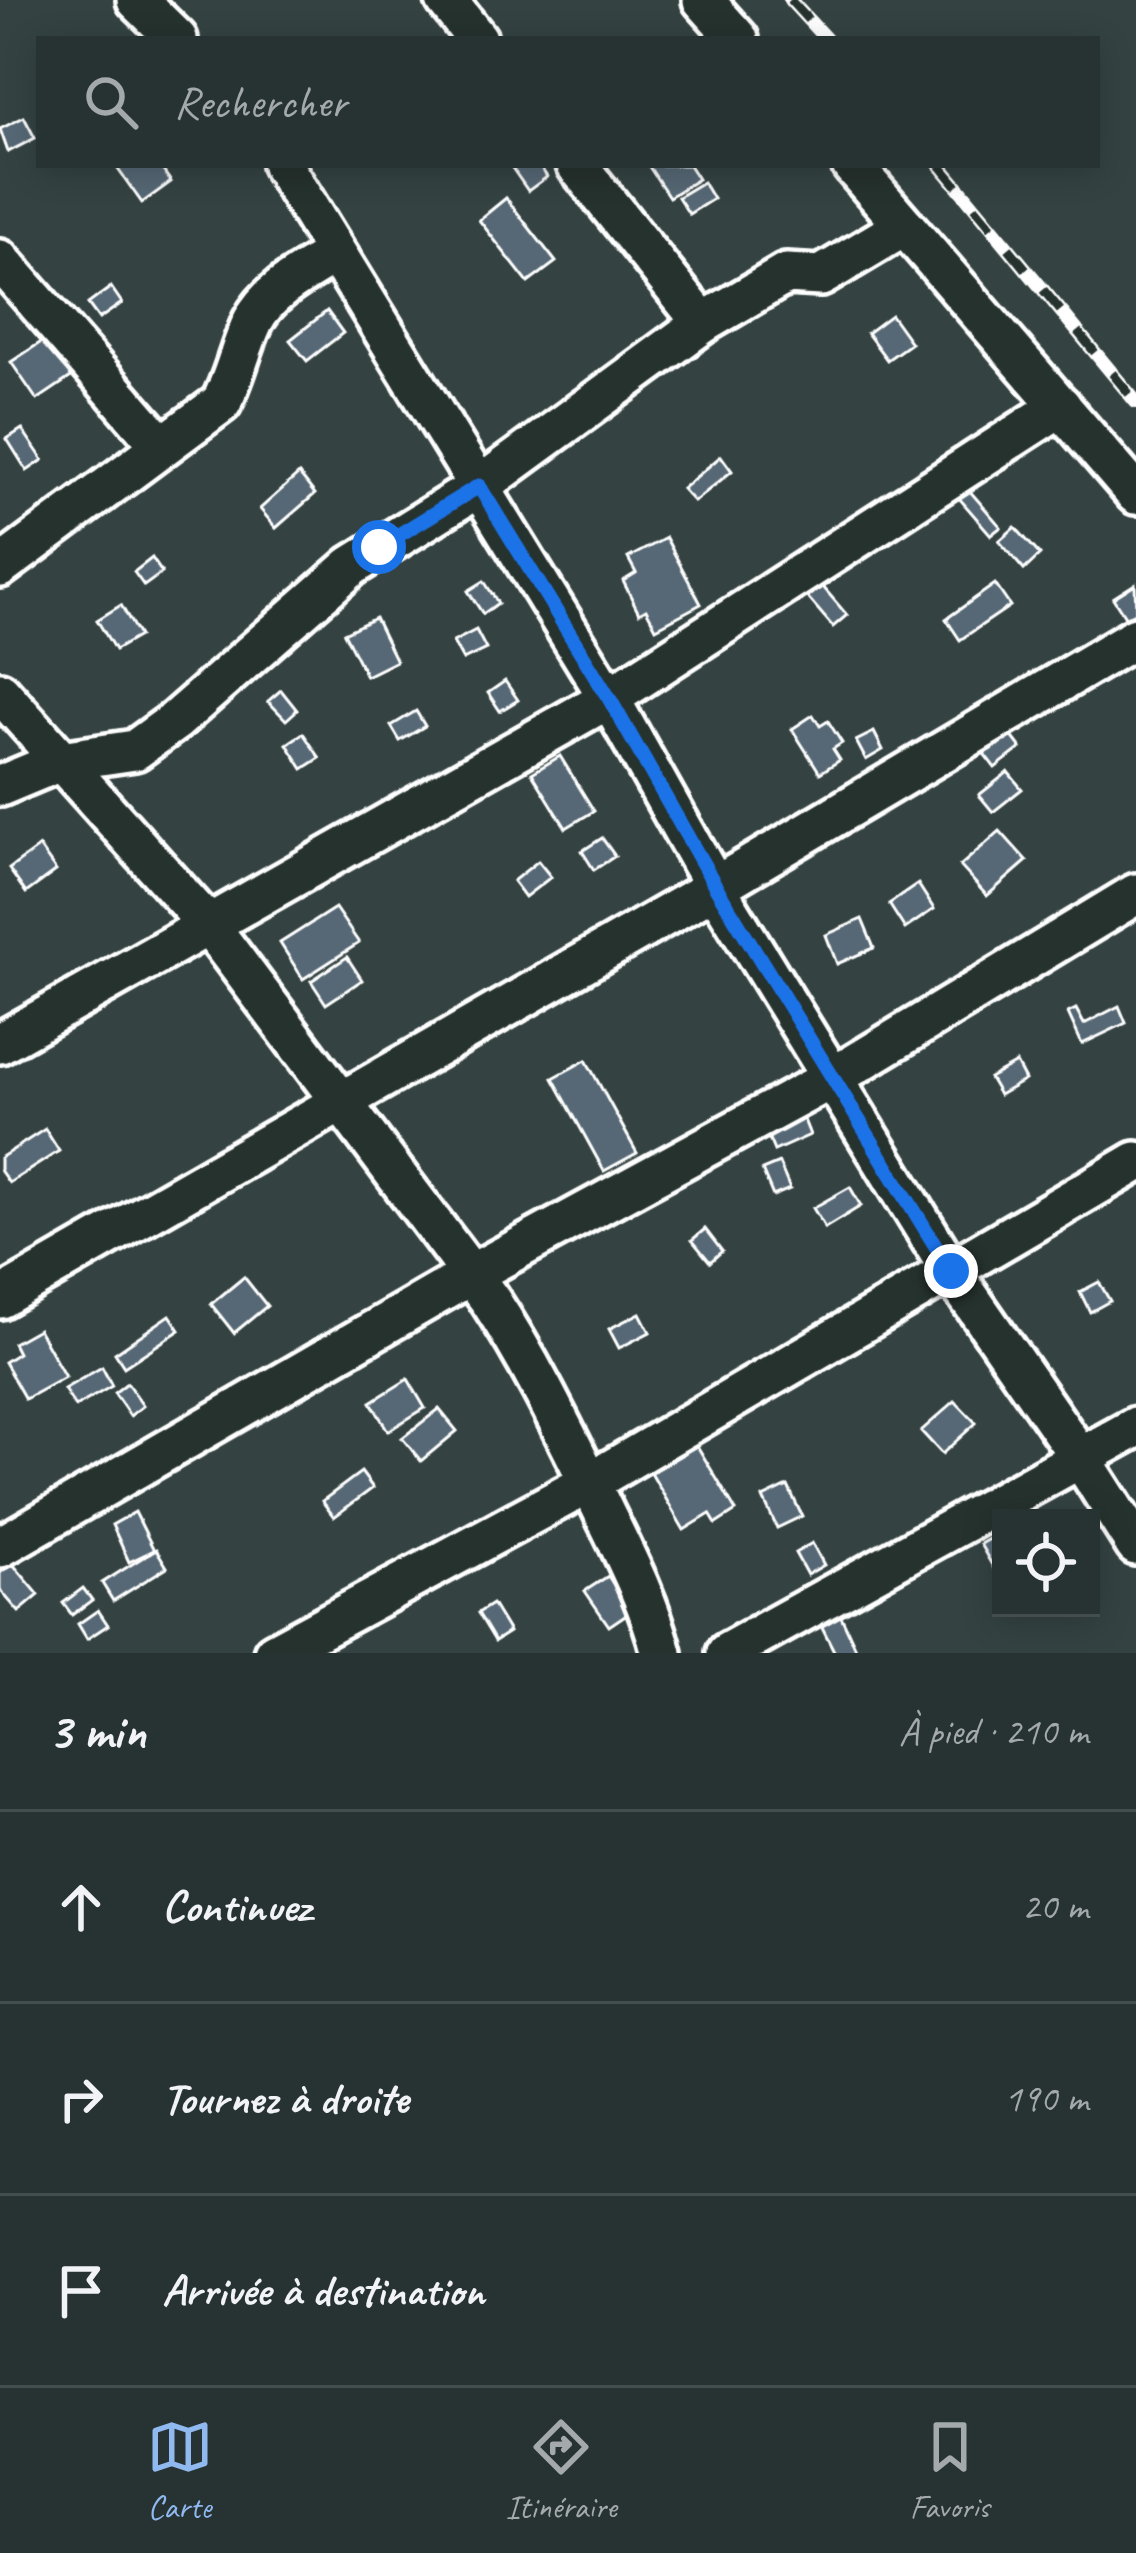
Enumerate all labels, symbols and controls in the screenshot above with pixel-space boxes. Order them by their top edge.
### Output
search box [36,36,1100,168]
icon: search [78,69,144,135]
text: Rechercher [174,74,347,131]
route start [352,520,406,574]
route end [924,1244,978,1298]
map controls [992,1509,1100,1617]
button: locate [992,1509,1100,1617]
text: 3 min [48,1699,146,1763]
text: À pied · 210 m [899,1707,1088,1756]
icon: ahead [48,1874,114,1940]
text: Continuez [162,1878,311,1935]
text: 20 m [1022,1882,1088,1931]
icon: right [48,2066,114,2132]
text: Tournez à droite [162,2070,408,2127]
text: 190 m [1004,2074,1088,2123]
icon: arrive [48,2258,114,2324]
text: Arrivée à destination [162,2262,485,2319]
tab: Carte [147,2414,213,2528]
tab: Itinéraire [506,2414,617,2528]
tab: Favoris [910,2414,989,2528]

